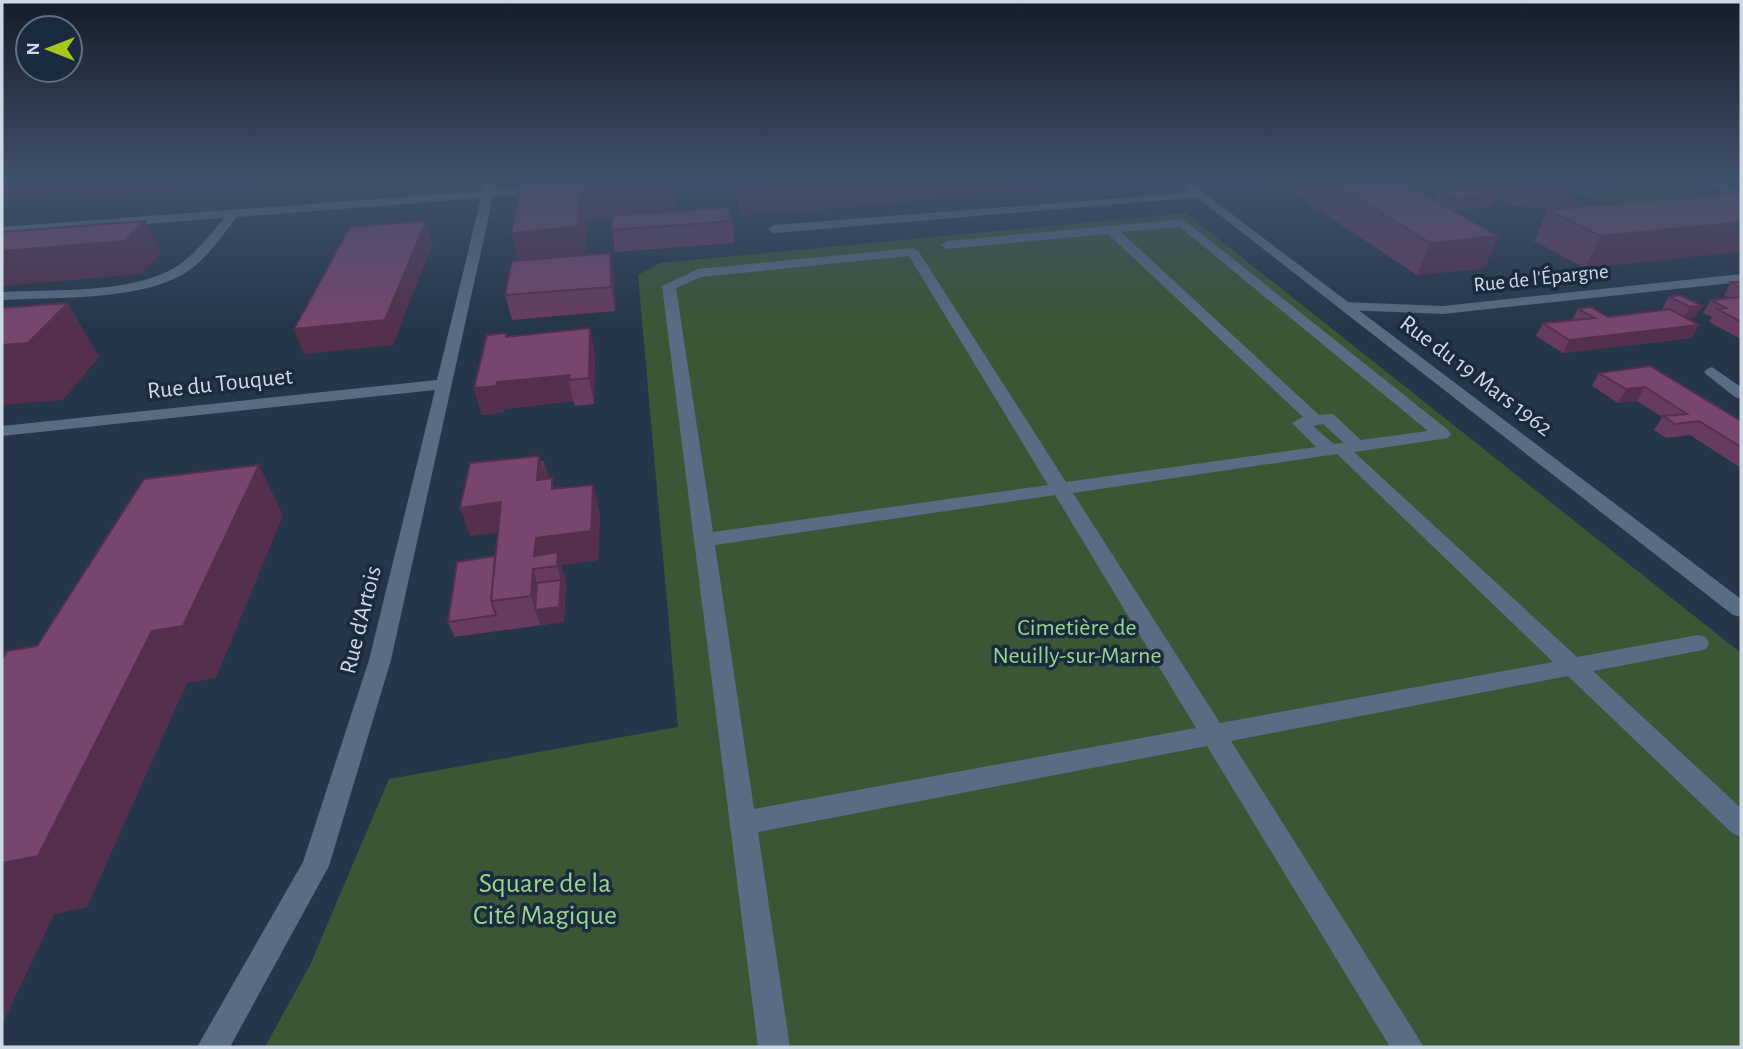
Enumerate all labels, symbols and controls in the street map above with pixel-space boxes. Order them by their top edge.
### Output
north arrow [14,14,84,84]
text: N [24,42,43,56]
street label: Rue de l'Épargne [1472,258,1610,296]
street label: Rue du 19 Mars 1962 [1395,311,1557,441]
street label: Rue du Touquet [146,364,294,404]
street label: Rue d'Artois [336,564,386,676]
park label: Cimetière de Neuilly-sur-Marne [993,616,1161,668]
park label: Square de la Cité Magique [473,870,617,930]

